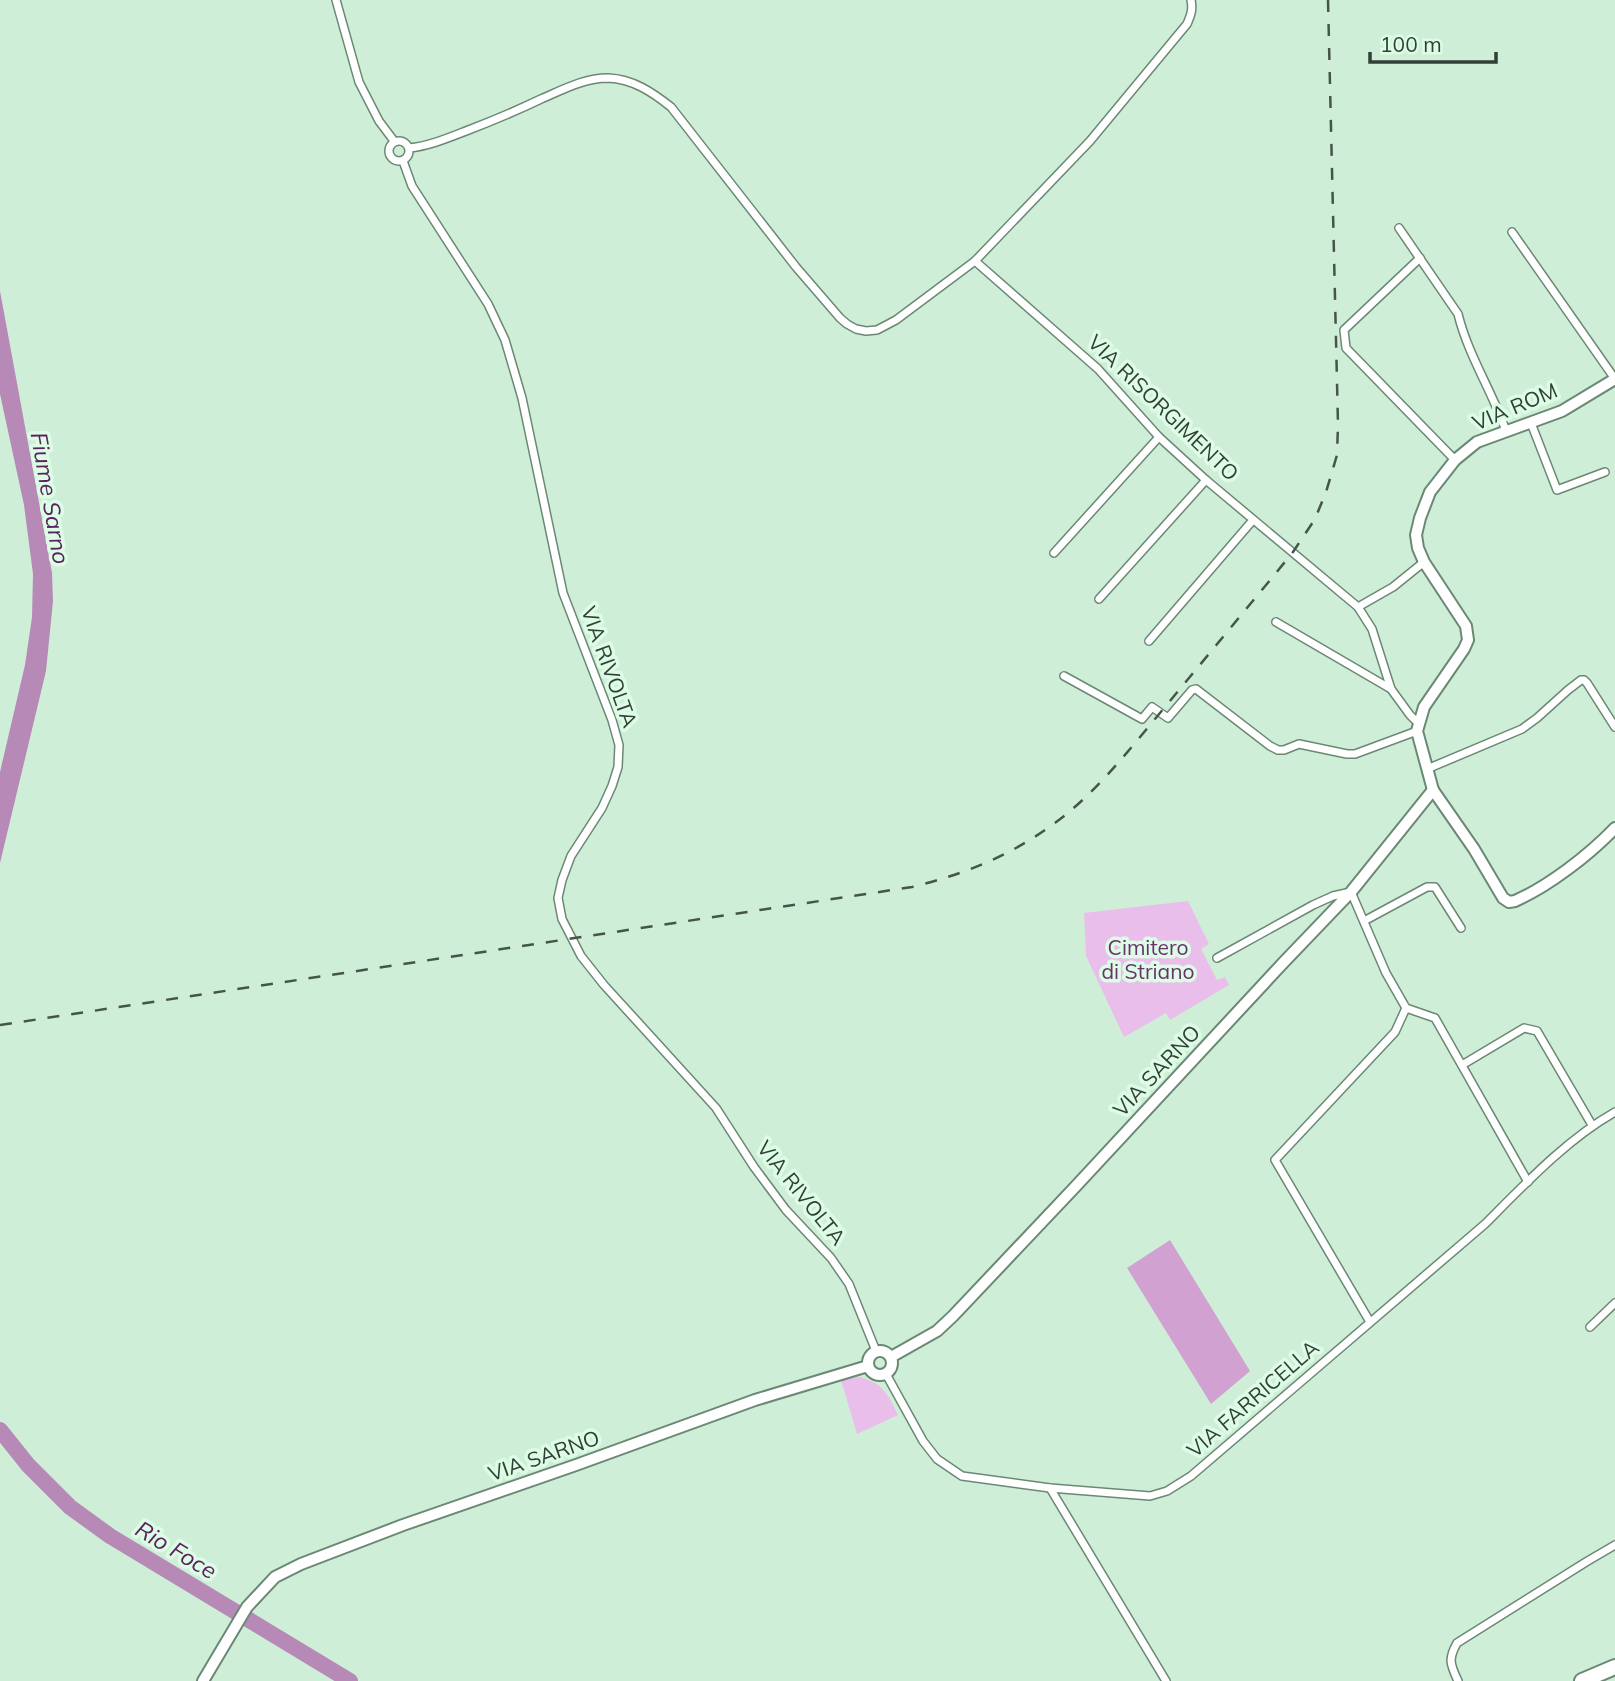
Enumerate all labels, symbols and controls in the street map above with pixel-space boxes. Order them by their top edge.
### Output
scale bar [1370,21,1496,65]
text: 100 m [1380,31,1442,57]
street label: VIA RISORGIMENTO [1083,329,1244,486]
street label: VIA ROM [1468,377,1561,436]
water label: Fiume Sarno [25,430,76,566]
street label: VIA RIVOLTA [576,603,644,731]
park label: Cimitero di Striano [1102,934,1195,984]
street label: VIA SARNO [1107,1019,1205,1122]
street label: VIA RIVOLTA [752,1135,852,1250]
street label: VIA FARRICELLA [1181,1334,1324,1463]
street label: VIA SARNO [485,1424,603,1486]
water label: Rio Foce [130,1514,222,1585]

